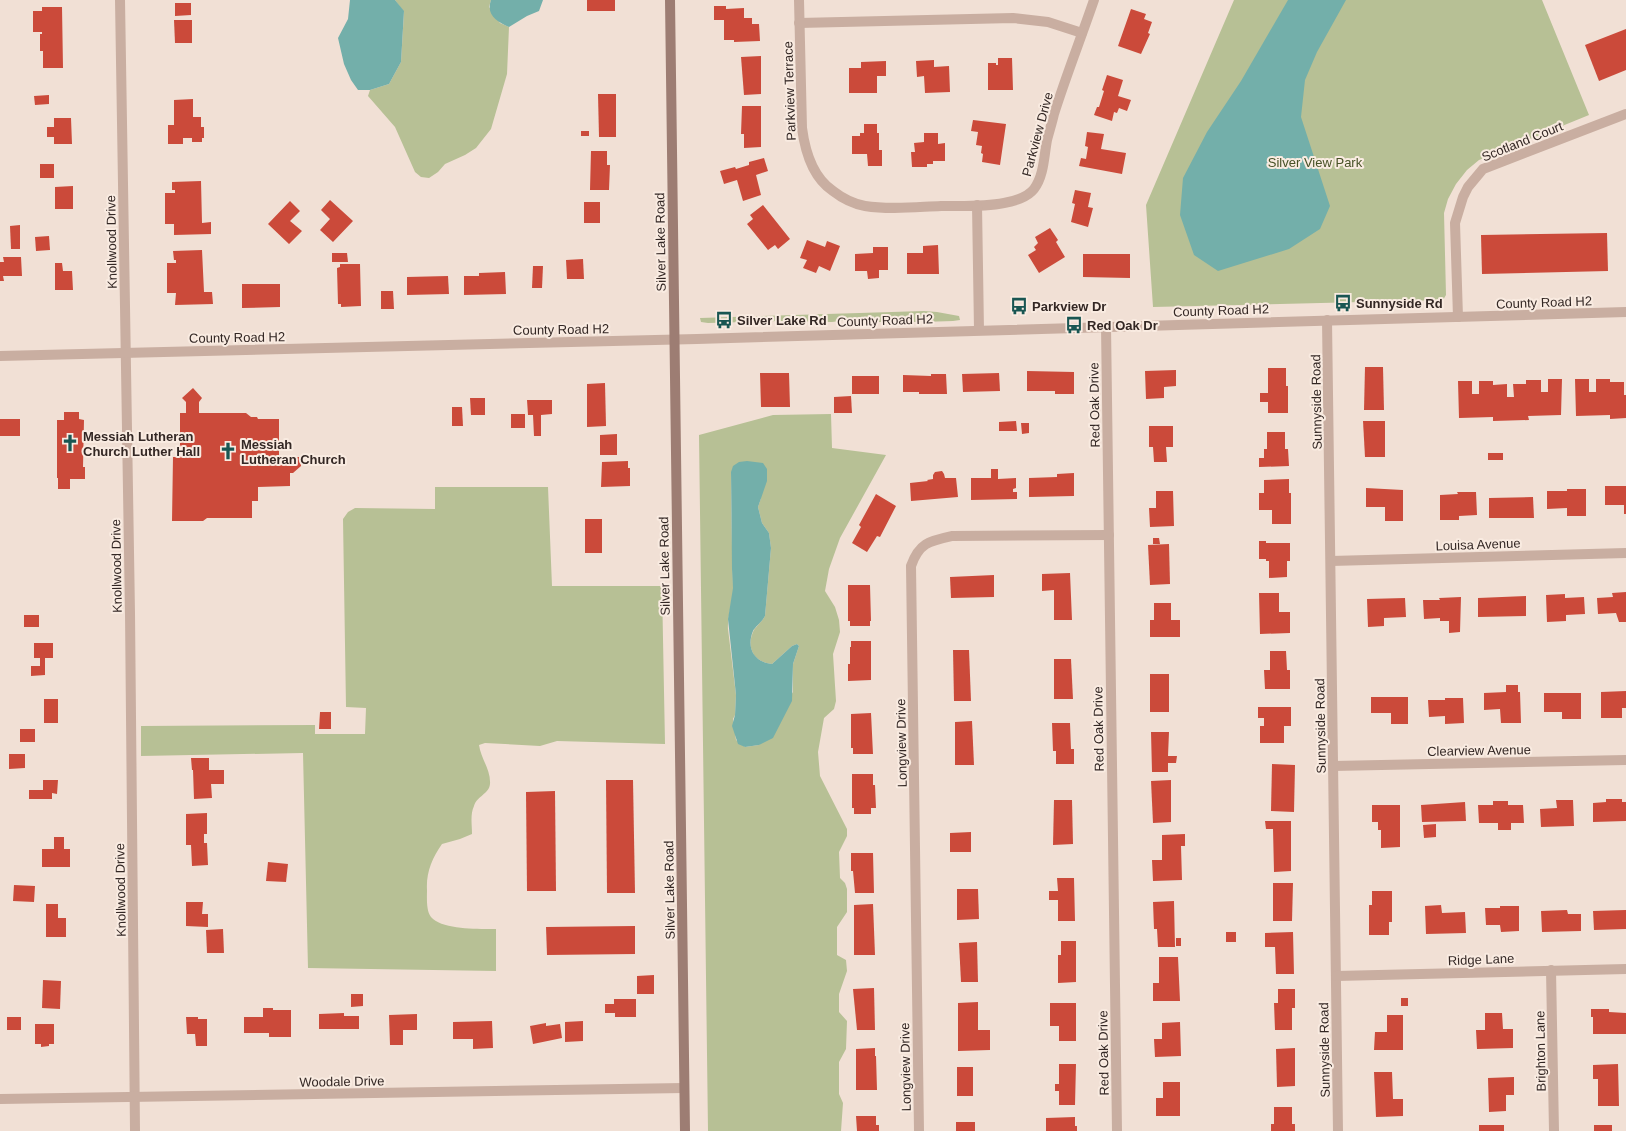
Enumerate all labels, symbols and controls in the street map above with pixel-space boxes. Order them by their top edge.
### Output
street label: Parkview Terrace [780,41,799,141]
street label: Parkview Drive [1019,90,1056,178]
street label: Scotland Court [1480,118,1565,165]
park label: Silver View Park [1268,155,1363,170]
street label: Silver Lake Road [652,192,669,292]
street label: Knollwood Drive [103,195,120,289]
bus stop icon: Sunnyside Rd [1333,293,1353,313]
street label: County Road H2 [1496,293,1592,312]
bus stop icon: Parkview Dr [1009,296,1029,316]
place label: Sunnyside Rd [1356,296,1443,311]
place label: Parkview Dr [1032,299,1106,314]
street label: County Road H2 [1173,301,1269,320]
bus stop icon: Silver Lake Rd [714,310,734,330]
street label: County Road H2 [837,311,933,330]
place label: Silver Lake Rd [737,313,827,328]
bus stop icon: Red Oak Dr [1064,315,1084,335]
place label: Red Oak Dr [1087,318,1158,333]
street label: County Road H2 [513,321,609,338]
street label: County Road H2 [189,329,285,346]
street label: Sunnyside Road [1308,354,1325,450]
street label: Red Oak Drive [1086,362,1103,448]
place label: Messiah Lutheran Church Luther Hall [83,429,200,459]
church icon: Messiah Lutheran Church Luther Hall [60,433,80,453]
place label: Messiah Lutheran Church [241,437,346,467]
church icon: Messiah Lutheran Church [218,441,238,461]
street label: Silver Lake Road [656,516,673,616]
street label: Knollwood Drive [108,519,125,613]
street label: Louisa Avenue [1435,536,1521,553]
street label: Sunnyside Road [1312,678,1329,774]
street label: Red Oak Drive [1090,686,1107,772]
street label: Longview Drive [893,698,910,788]
street label: Clearview Avenue [1427,742,1531,759]
street label: Silver Lake Road [661,840,678,940]
street label: Knollwood Drive [112,843,129,937]
street label: Ridge Lane [1448,951,1515,968]
street label: Sunnyside Road [1316,1002,1333,1098]
street label: Red Oak Drive [1095,1010,1112,1096]
street label: Brighton Lane [1532,1010,1549,1092]
street label: Longview Drive [897,1022,914,1112]
street label: Woodale Drive [299,1073,385,1090]

